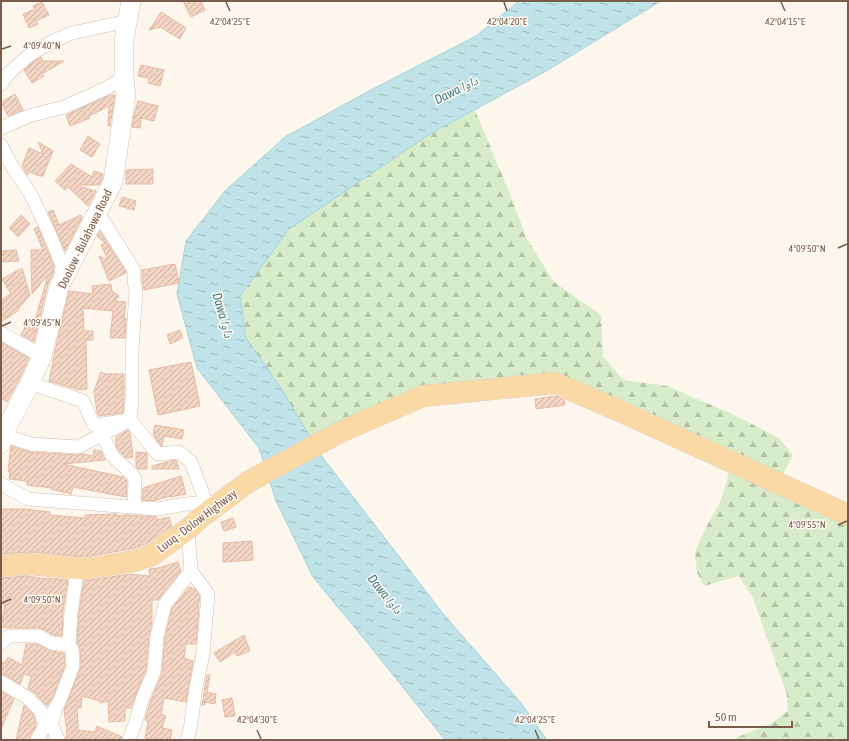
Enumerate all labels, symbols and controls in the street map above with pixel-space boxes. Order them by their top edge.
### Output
text: 42°04'25"E [210,16,251,27]
text: 42°04'20"E [487,16,528,27]
text: 42°04'15"E [765,16,806,27]
text: 4°09'40"N [23,40,61,51]
water label: Dawa داوا [432,72,481,107]
street label: Doolow - Bulahawa Road [55,187,115,291]
text: 4°09'50"N [788,243,826,254]
water label: Dawa داوا [209,291,237,340]
text: 4°09'45"N [23,317,61,328]
street label: Luuq - Dolow Highway [154,486,240,556]
text: 4°09'55"N [788,519,826,530]
water label: Dawa داوا [365,571,406,617]
text: 4°09'50"N [23,594,61,605]
scale bar [709,703,792,729]
text: 50 m [715,710,737,724]
text: 42°04'30"E [237,714,278,725]
text: 42°04'25"E [515,714,556,725]

